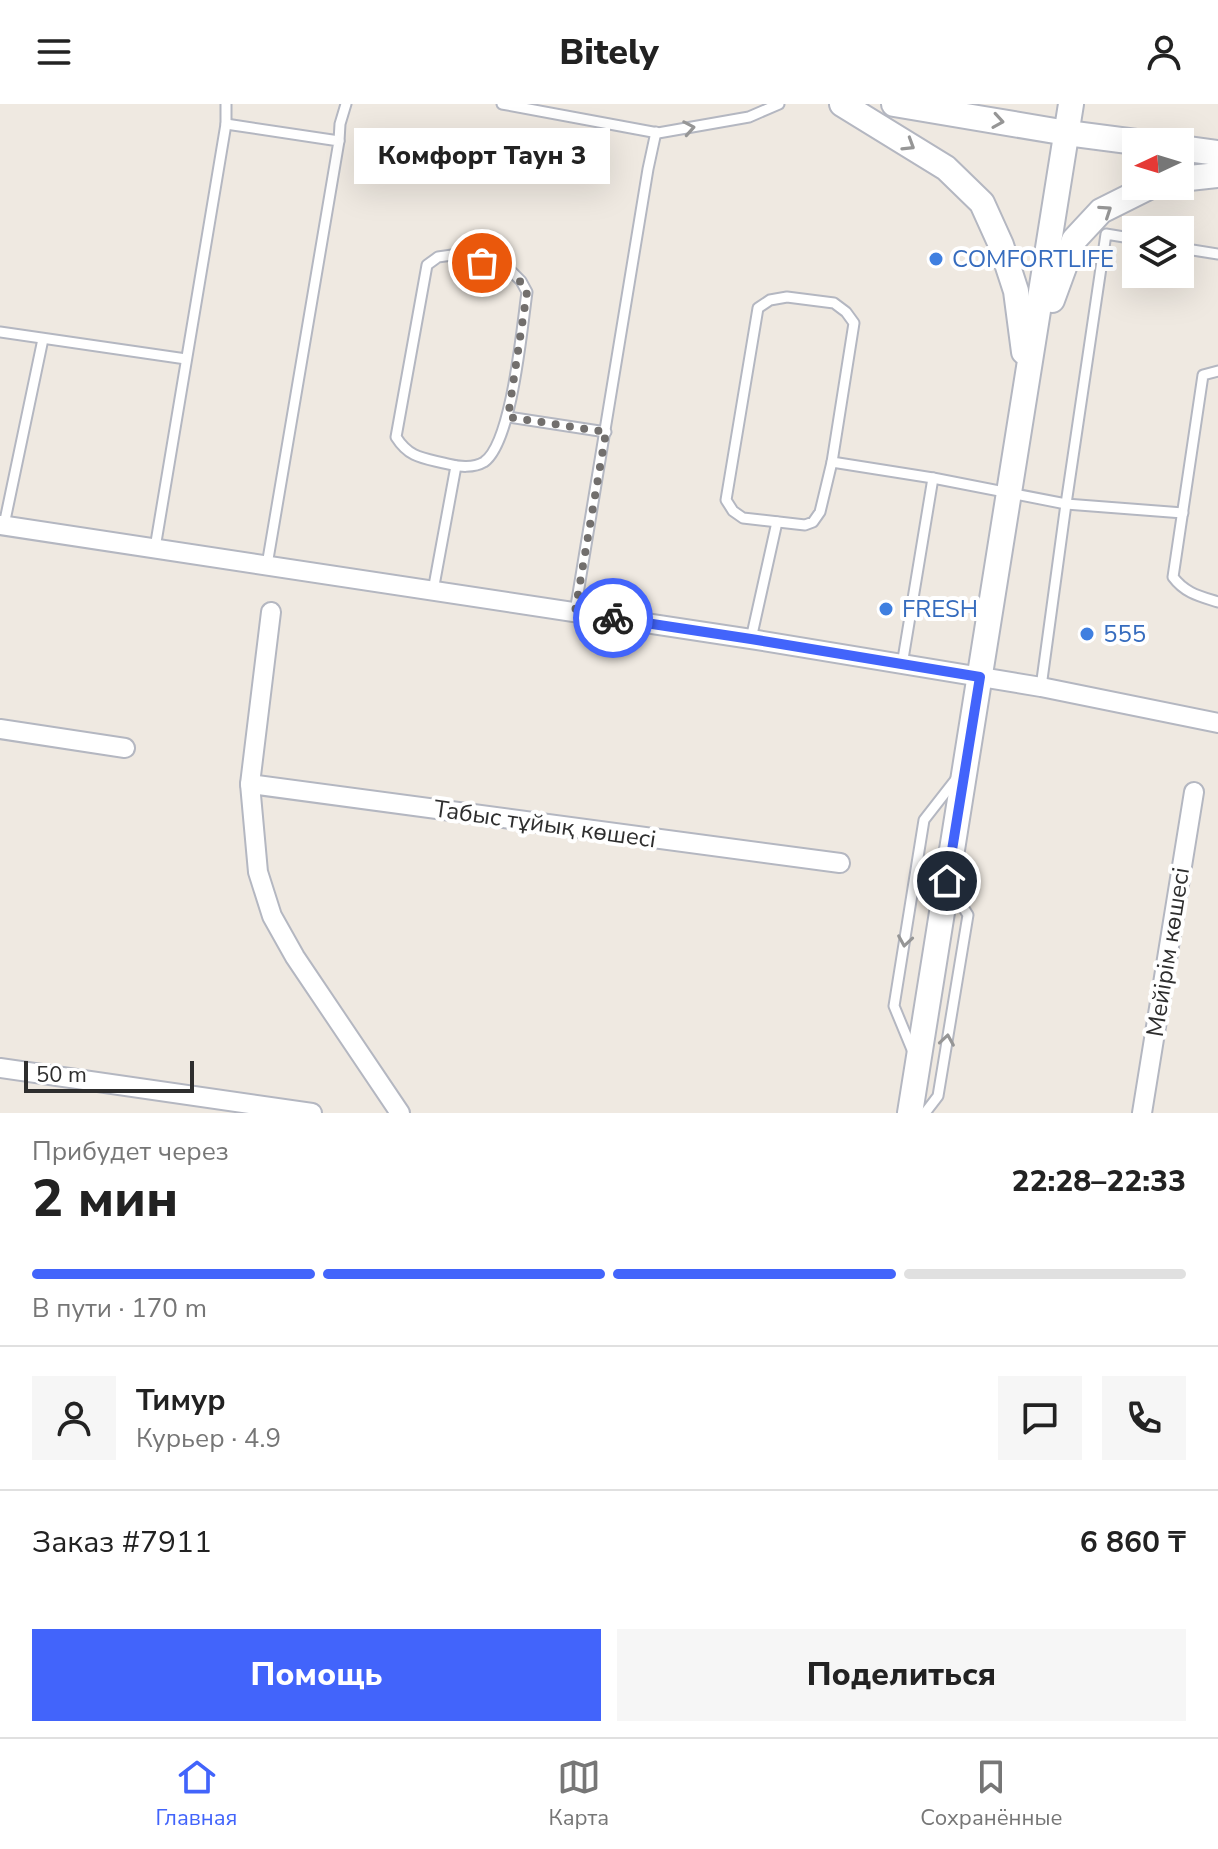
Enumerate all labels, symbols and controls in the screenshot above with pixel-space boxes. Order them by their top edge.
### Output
text: Bitely [559,28,659,77]
icon: menu [32,30,76,74]
icon: person [1142,30,1186,74]
one-way arrow [992,112,1005,129]
one-way arrow [682,120,696,137]
callout: Комфорт Таун 3 [354,127,610,183]
north arrow [1122,128,1194,200]
map controls [1122,128,1194,288]
one-way arrow [900,136,914,151]
text: Комфорт Таун 3 [378,138,586,173]
one-way arrow [1097,205,1112,220]
button: layers [1122,216,1194,288]
pin [448,229,516,297]
icon: bag [460,241,504,285]
place label: COMFORTLIFE [952,243,1114,275]
marker: COMFORTLIFE [927,250,945,268]
courier [573,578,653,658]
place label: FRESH [902,593,978,625]
icon: bike [591,596,635,640]
marker: FRESH [877,600,895,618]
place label: 555 [1103,618,1146,650]
marker: 555 [1078,625,1096,643]
street label: Табыс тұйық көшесі [432,793,658,855]
pin [913,847,981,915]
icon: home [925,859,969,903]
street label: Мейірім көшесі [1139,865,1197,1039]
one-way arrow [897,935,914,948]
one-way arrow [938,1033,955,1047]
scale bar [24,1057,194,1093]
text: 50 m [36,1060,87,1090]
text: Прибудет через [32,1134,229,1169]
text: 22:28–22:33 [1011,1161,1186,1202]
text: 2 мин [32,1163,178,1234]
text: В пути · 170 m [32,1291,207,1326]
button: person [32,1376,116,1460]
button: chat [998,1376,1082,1460]
button: phone [1102,1376,1186,1460]
text: Тимур [136,1380,226,1421]
text: Курьер · 4.9 [136,1421,281,1456]
text: Заказ #7911 [32,1522,212,1563]
text: 6 860 ₸ [1080,1522,1186,1563]
button: Помощь [32,1629,601,1721]
button: Поделиться [617,1629,1186,1721]
tab: Главная [156,1755,237,1833]
tab: Карта [549,1755,609,1833]
tab: Сохранённые [920,1755,1062,1833]

